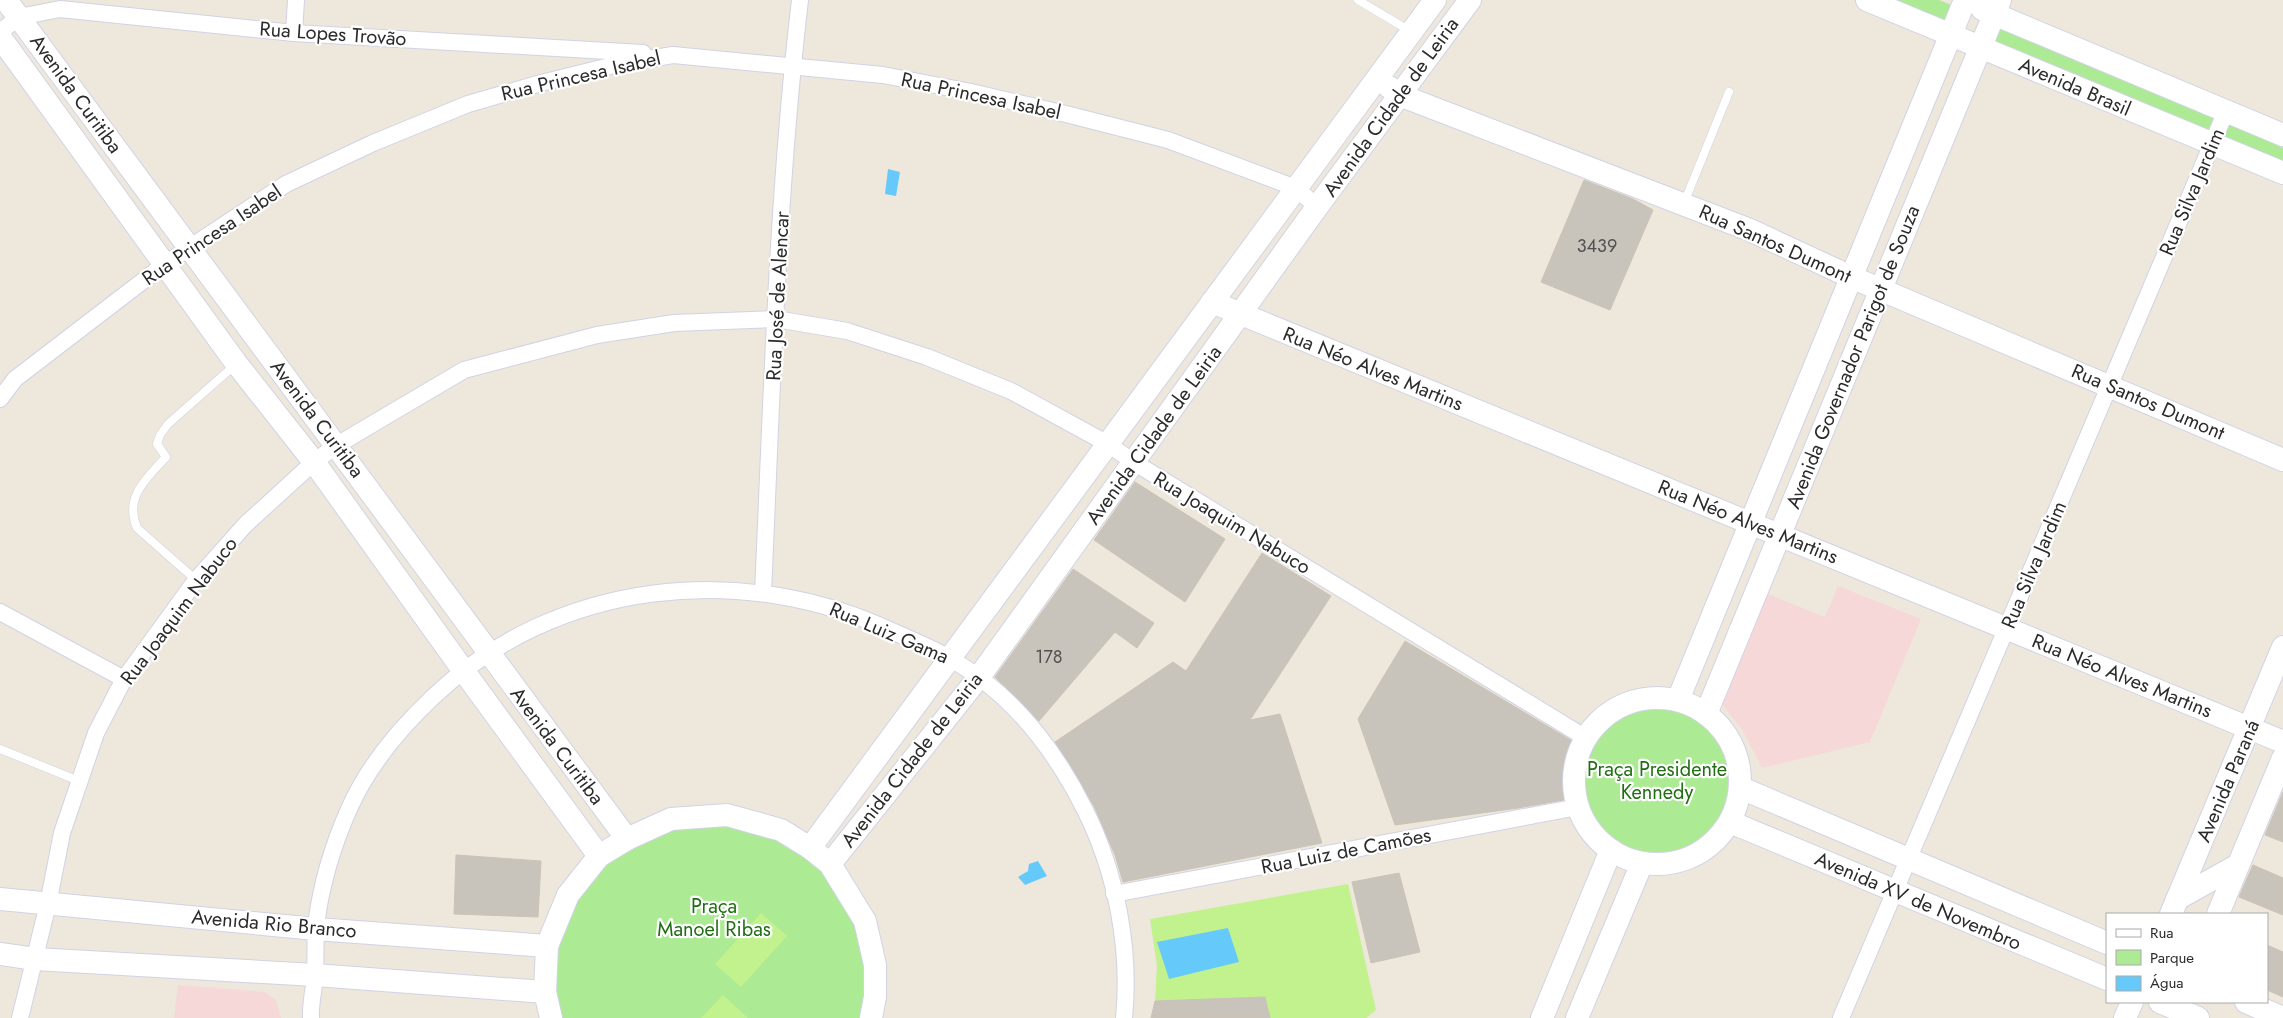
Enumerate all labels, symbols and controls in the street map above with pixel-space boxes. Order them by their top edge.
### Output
street label: Avenida Cidade de Leiria [1316,11,1466,203]
street label: Rua Lopes Trovão [259,14,408,54]
street label: Avenida Curitiba [23,28,129,160]
street label: Rua Princesa Isabel [498,44,664,108]
street label: Avenida Brasil [2014,50,2136,124]
street label: Rua Princesa Isabel [898,65,1064,127]
street label: Rua Silva Jardim [2152,124,2232,260]
street label: Rua Princesa Isabel [136,177,288,293]
street label: Rua Santos Dumont [1694,197,1856,291]
street label: Avenida Governador Parigot de Souza [1779,201,1927,513]
street label: Rua José de Alencar [759,210,797,382]
house number: 3439 [1577,233,1617,259]
street label: Rua Néo Alves Martins [1279,320,1467,418]
street label: Avenida Cidade de Leiria [1079,339,1229,531]
street label: Avenida Curitiba [263,354,371,484]
street label: Rua Santos Dumont [2067,357,2229,447]
street label: Rua Joaquim Nabuco [1148,465,1316,582]
street label: Rua Néo Alves Martins [1654,473,1842,571]
street label: Rua Silva Jardim [1994,497,2074,633]
street label: Rua Joaquim Nabuco [114,531,244,691]
street label: Rua Luiz Gama [825,595,953,671]
street label: Rua Néo Alves Martins [2028,627,2216,725]
house number: 178 [1035,644,1063,670]
street label: Avenida Cidade de Leiria [834,666,990,854]
street label: Avenida Curitiba [503,681,611,811]
street label: Avenida Paraná [2189,715,2267,847]
park label: Praça Presidente Kennedy [1587,755,1727,807]
street label: Rua Luiz de Camões [1258,820,1434,882]
street label: Avenida XV de Novembro [1810,844,2026,958]
park label: Praça Manoel Ribas [657,892,771,944]
street label: Avenida Rio Branco [190,902,358,946]
legend [2106,913,2268,1003]
text: Rua [2150,922,2174,944]
text: Parque [2150,947,2194,969]
text: Água [2150,972,2184,994]

